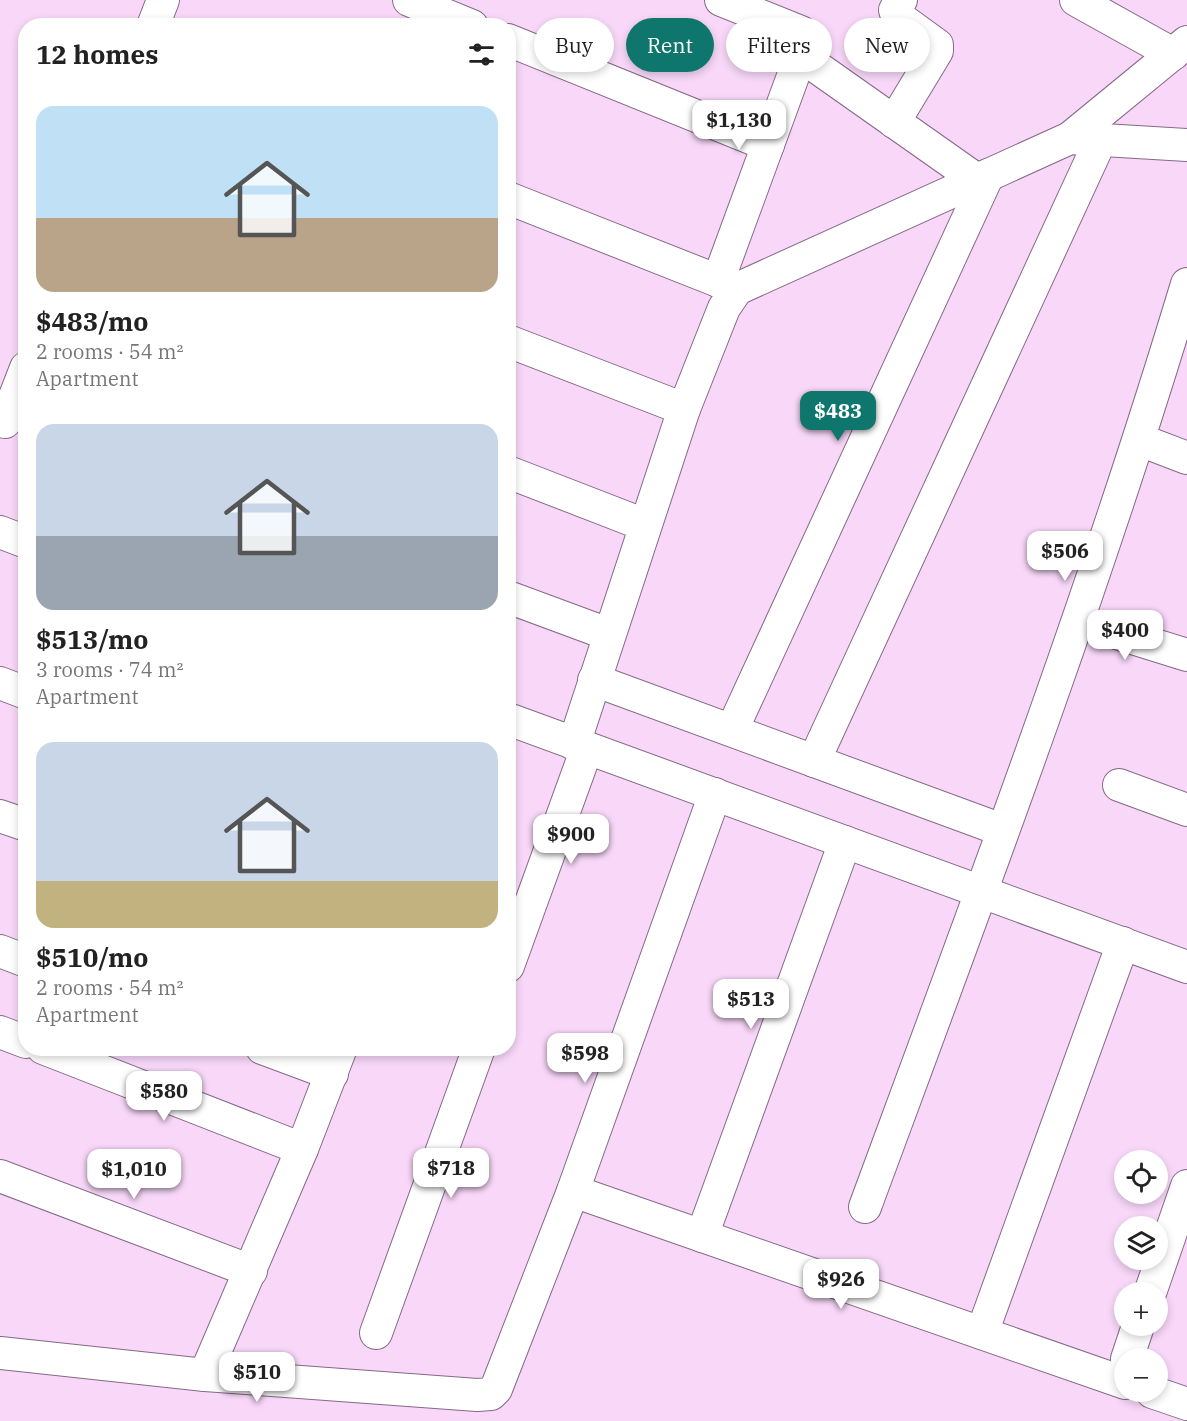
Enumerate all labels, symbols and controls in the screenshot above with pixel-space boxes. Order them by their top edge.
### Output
chip: Buy [534,18,614,72]
chip: Rent [626,18,714,72]
chip: Filters [726,18,832,72]
chip: New [844,18,930,72]
text: 12 homes [36,37,158,71]
icon: filters [465,38,498,71]
pin: $1,130 [690,100,788,151]
text: $1,130 [706,106,772,133]
icon: home [213,145,321,253]
text: $483/mo [36,304,148,338]
text: 2 rooms · 54 m² [36,338,183,365]
text: Apartment [36,365,139,392]
pin: $483 [802,391,874,442]
text: $483 [814,397,862,424]
icon: home [213,463,321,571]
pin: $506 [1029,531,1101,582]
text: $506 [1041,537,1089,564]
pin: $400 [1089,610,1161,661]
text: $400 [1101,616,1149,643]
text: $513/mo [36,622,148,656]
text: 3 rooms · 74 m² [36,656,183,683]
text: Apartment [36,683,139,710]
icon: home [213,781,321,889]
pin: $900 [535,814,607,865]
text: $900 [547,820,595,847]
text: $510/mo [36,940,148,974]
text: 2 rooms · 54 m² [36,974,183,1001]
pin: $513 [715,979,787,1030]
text: $513 [727,985,775,1012]
text: Apartment [36,1001,139,1028]
pin: $598 [549,1033,621,1084]
text: $598 [561,1039,609,1066]
pin: $580 [128,1071,200,1122]
text: $580 [140,1077,188,1104]
pin: $718 [415,1148,487,1199]
pin: $1,010 [85,1149,183,1200]
map controls [1114,1150,1168,1402]
button: locate [1114,1150,1168,1204]
text: $718 [427,1154,475,1181]
text: $1,010 [101,1155,167,1182]
button: layers [1114,1216,1168,1270]
pin: $926 [805,1259,877,1310]
text: $926 [817,1265,865,1292]
button: + [1114,1282,1168,1336]
button: − [1114,1348,1168,1402]
pin: $510 [221,1352,293,1403]
text: $510 [233,1358,281,1385]

